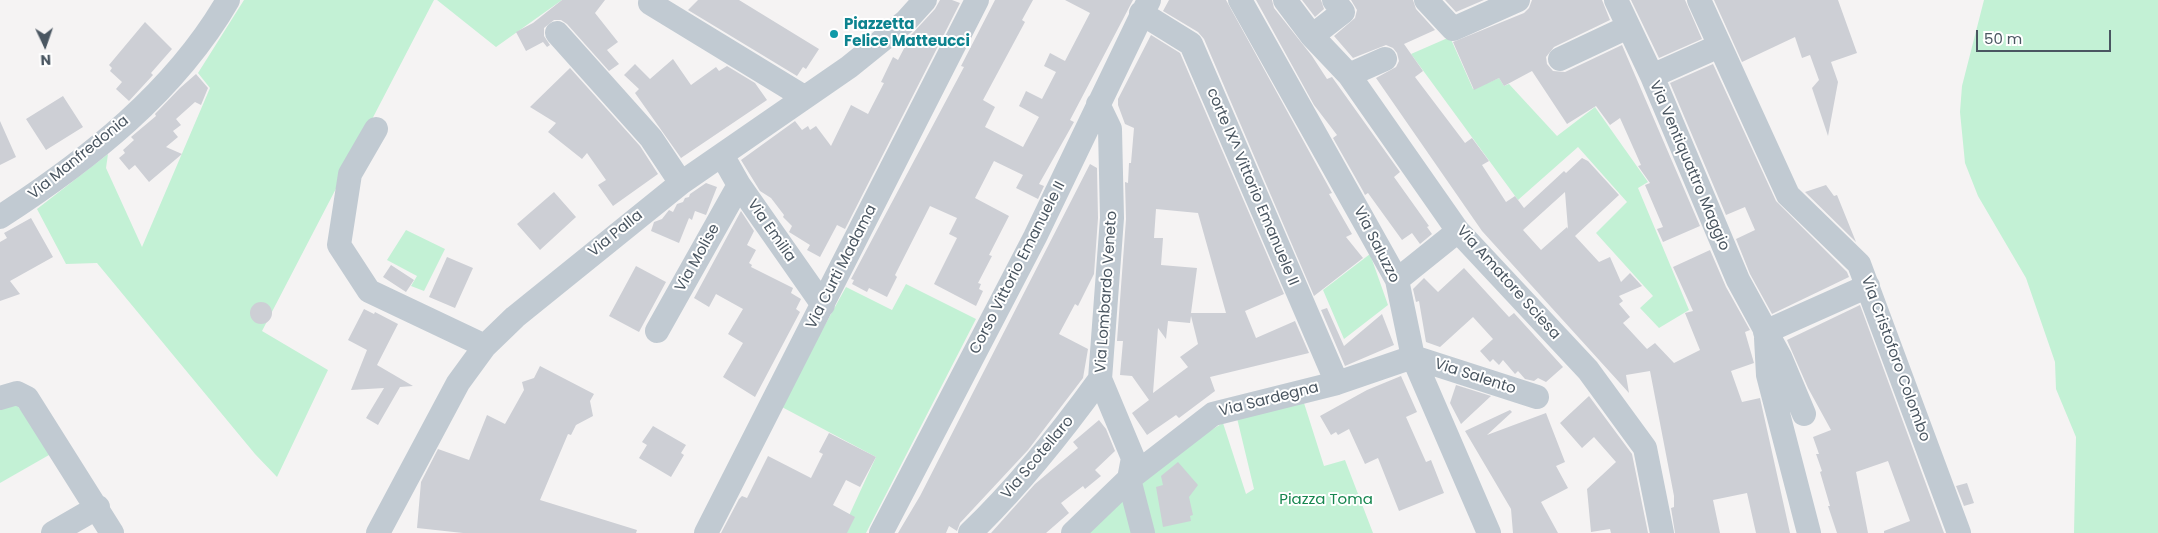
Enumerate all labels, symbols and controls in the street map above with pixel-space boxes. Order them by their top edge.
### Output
place label: Piazzetta Felice Matteucci [844,16,970,51]
north arrow [20,20,70,70]
scale bar [1978,20,2113,52]
marker: Piazzetta Felice Matteucci [828,28,840,40]
text: 50 m [1984,28,2022,49]
text: N [40,50,52,70]
street label: Via Ventiquattro Maggio [1645,78,1733,254]
street label: corte IX^ Vittorio Emanuele II [1202,85,1302,289]
street label: Via Manfredonia [25,112,133,204]
street label: Corso Vittorio Emanuele II [966,179,1070,357]
street label: Via Emilia [743,196,799,266]
street label: Via Curti Madama [803,202,881,332]
street label: Via Saluzzo [1349,204,1403,286]
street label: Via Palla [585,207,647,261]
street label: Via Lombardo Veneto [1092,210,1122,374]
street label: Via Molise [672,221,724,295]
street label: Via Amatore Sciesa [1452,223,1564,343]
street label: Via Cristoforo Colombo [1857,274,1933,444]
street label: Via Salento [1432,355,1518,399]
street label: Via Sardegna [1217,379,1321,421]
street label: Via Scotellaro [998,413,1078,503]
park label: Piazza Toma [1279,491,1373,509]

